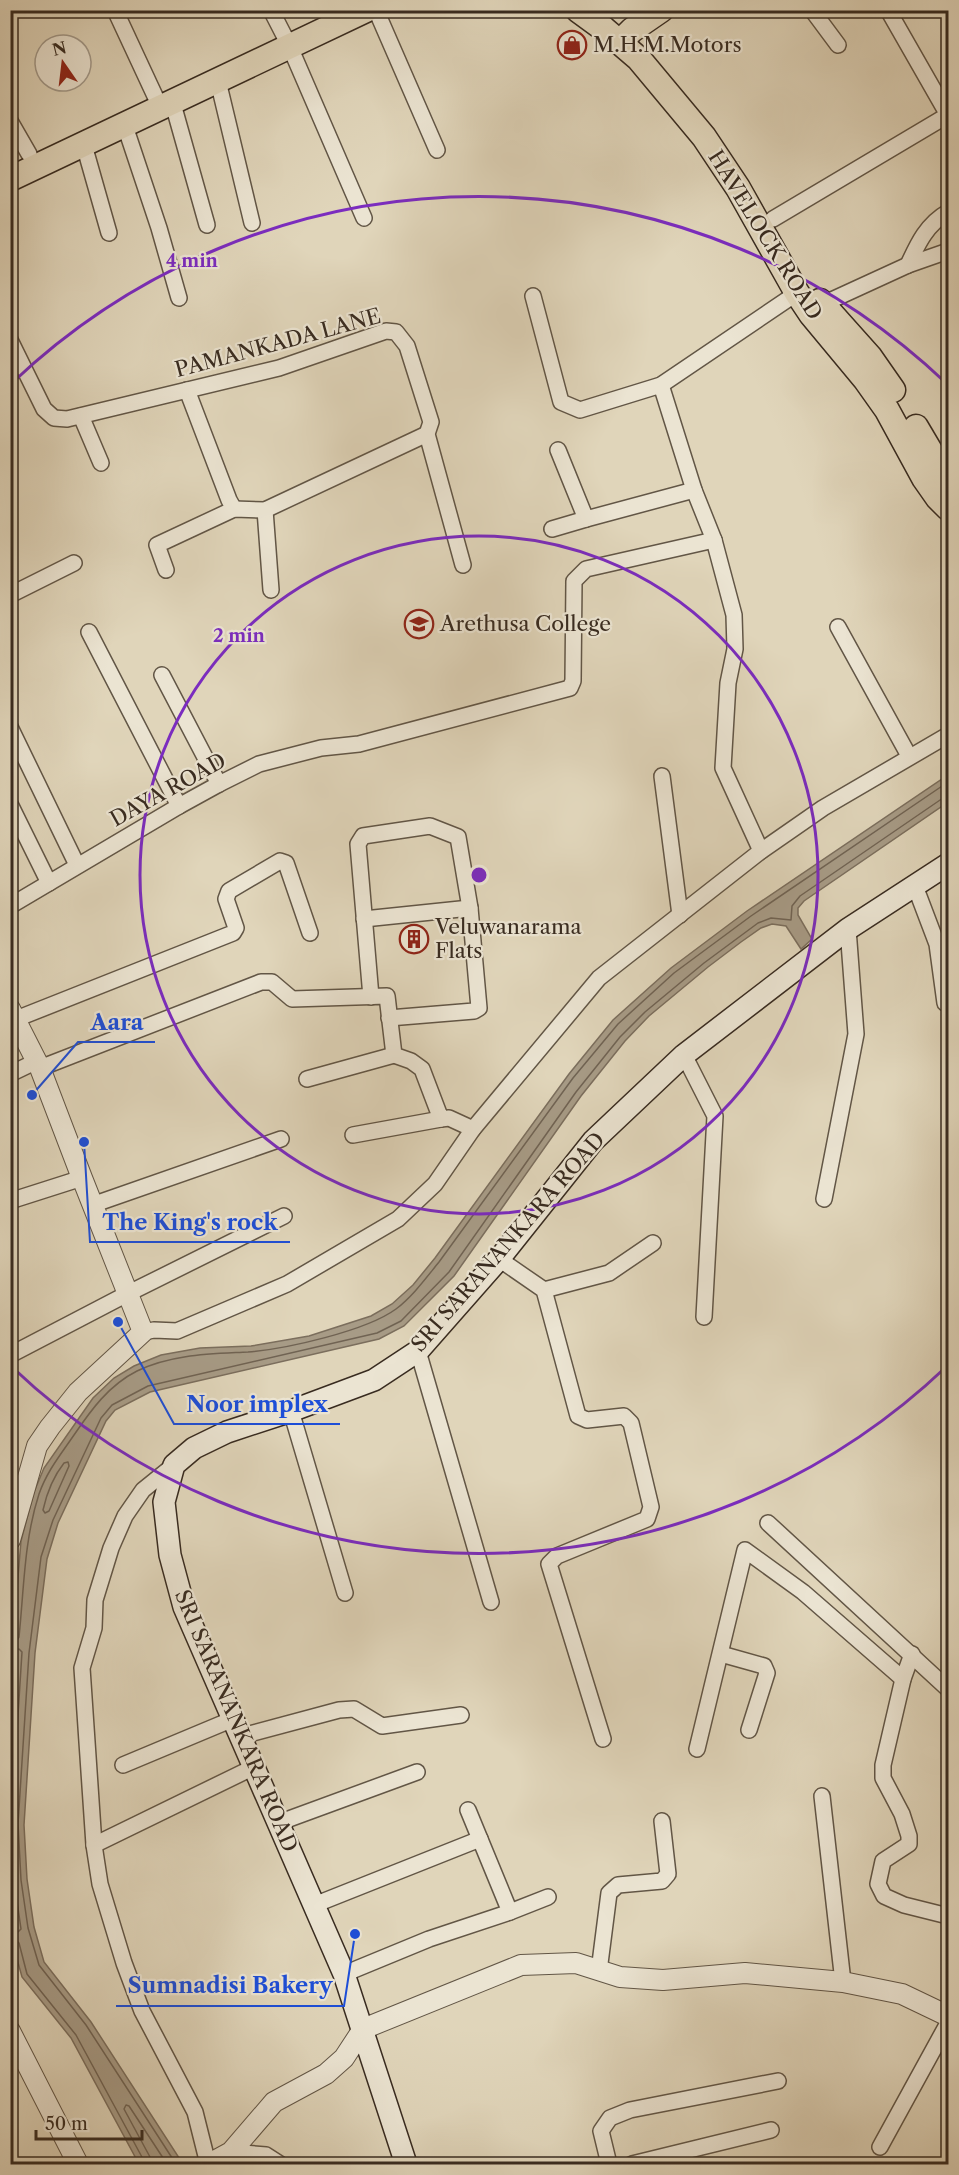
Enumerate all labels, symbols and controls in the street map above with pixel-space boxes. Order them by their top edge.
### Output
shop icon: M.H.M.Motors [556,29,588,61]
place label: M.H.M.Motors [593,32,742,57]
north arrow [33,33,93,93]
text: N [50,37,69,60]
street label: HAVELOCK ROAD [703,146,828,324]
text: 4 min [166,250,219,272]
street label: PAMANKADA LANE [172,303,384,382]
school or university icon: Arethusa College [403,608,435,640]
place label: Arethusa College [439,611,611,636]
text: 2 min [213,625,266,647]
street label: DAYA ROAD [106,747,230,832]
centre of rings [469,865,489,885]
place label: Veluwanarama Flats [434,914,582,963]
building icon: Veluwanarama Flats [398,923,430,955]
callout: Aara [78,1002,155,1042]
text: Aara [89,1009,144,1036]
street label: SRI SARANANKARA ROAD [406,1127,610,1356]
callout: The King's rock [90,1202,290,1242]
text: The King's rock [102,1209,278,1236]
callout: Noor implex [174,1384,340,1424]
text: Noor implex [186,1391,328,1418]
street label: SRI SARANANKARA ROAD [170,1586,303,1856]
callout: Sumnadisi Bakery [116,1966,344,2006]
text: Sumnadisi Bakery [128,1972,333,1999]
scale bar [36,2103,142,2141]
text: 50 m [45,2113,88,2135]

